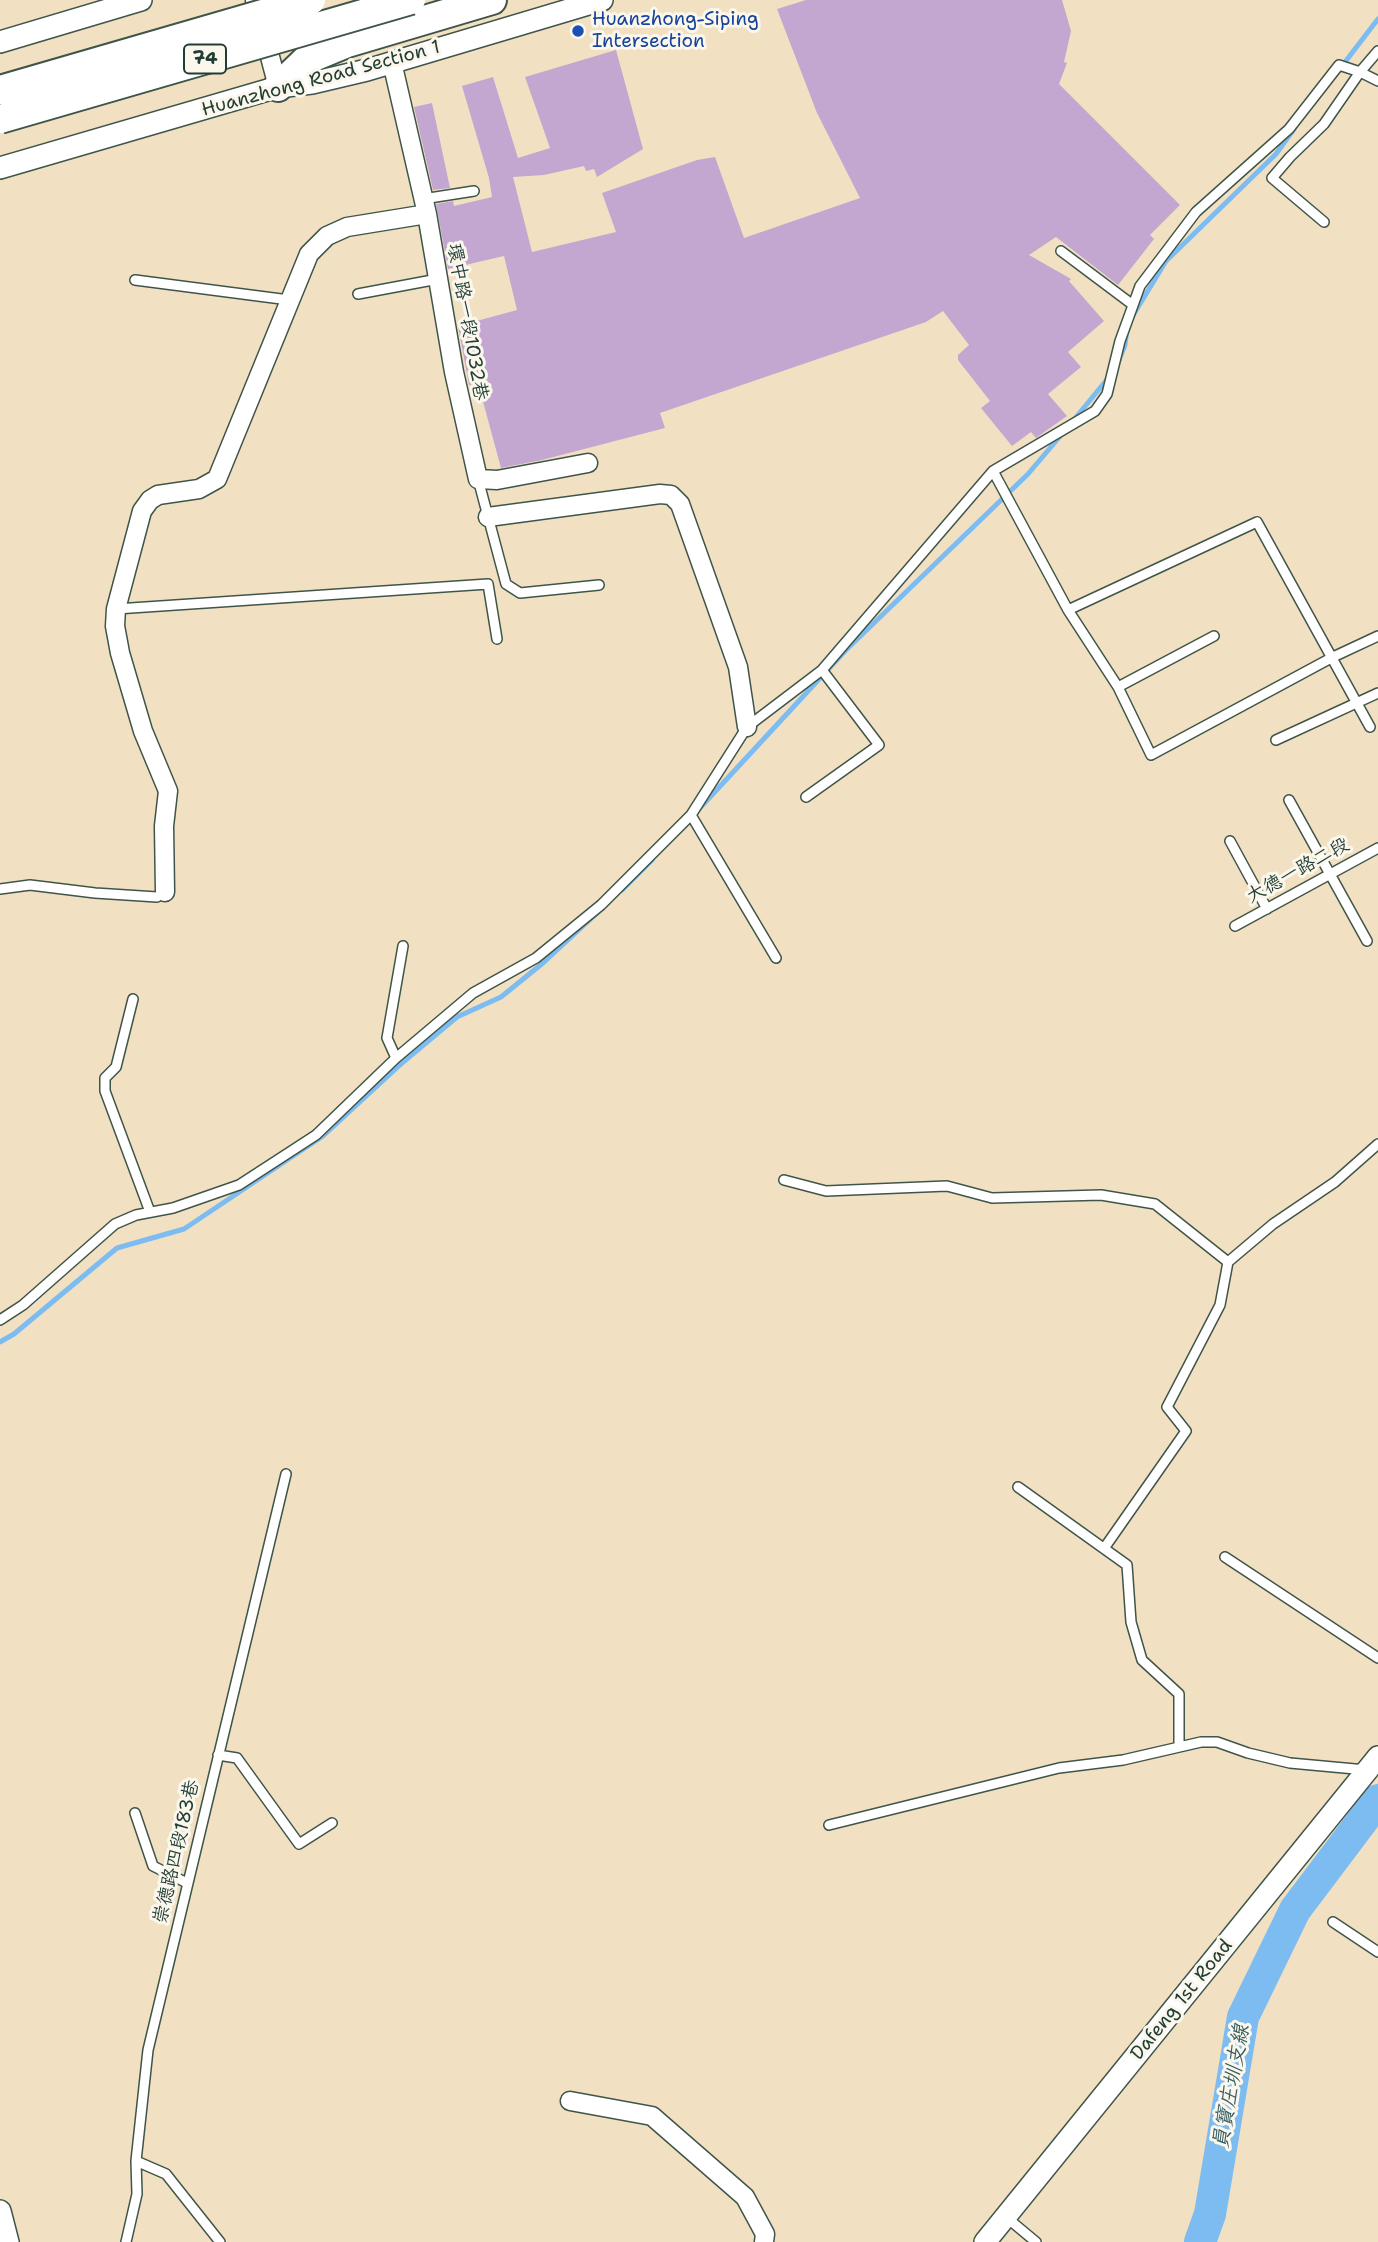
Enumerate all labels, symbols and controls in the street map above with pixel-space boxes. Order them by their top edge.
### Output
place label: Huanzhong-Siping Intersection [592,9,759,53]
marker: Huanzhong-Siping Intersection [570,23,586,39]
street label: Huanzhong Road Section 1 [199,36,443,122]
road number: 74 [184,44,226,74]
street label: 環中路一段1032巷 [442,242,492,402]
street label: 大德一路二段 [1243,833,1353,909]
street label: 崇德路四段183巷 [149,1778,205,1926]
street label: Dafeng 1st Road [1126,1935,1238,2065]
water label: 員寶庄圳支線 [1209,2023,1255,2151]

